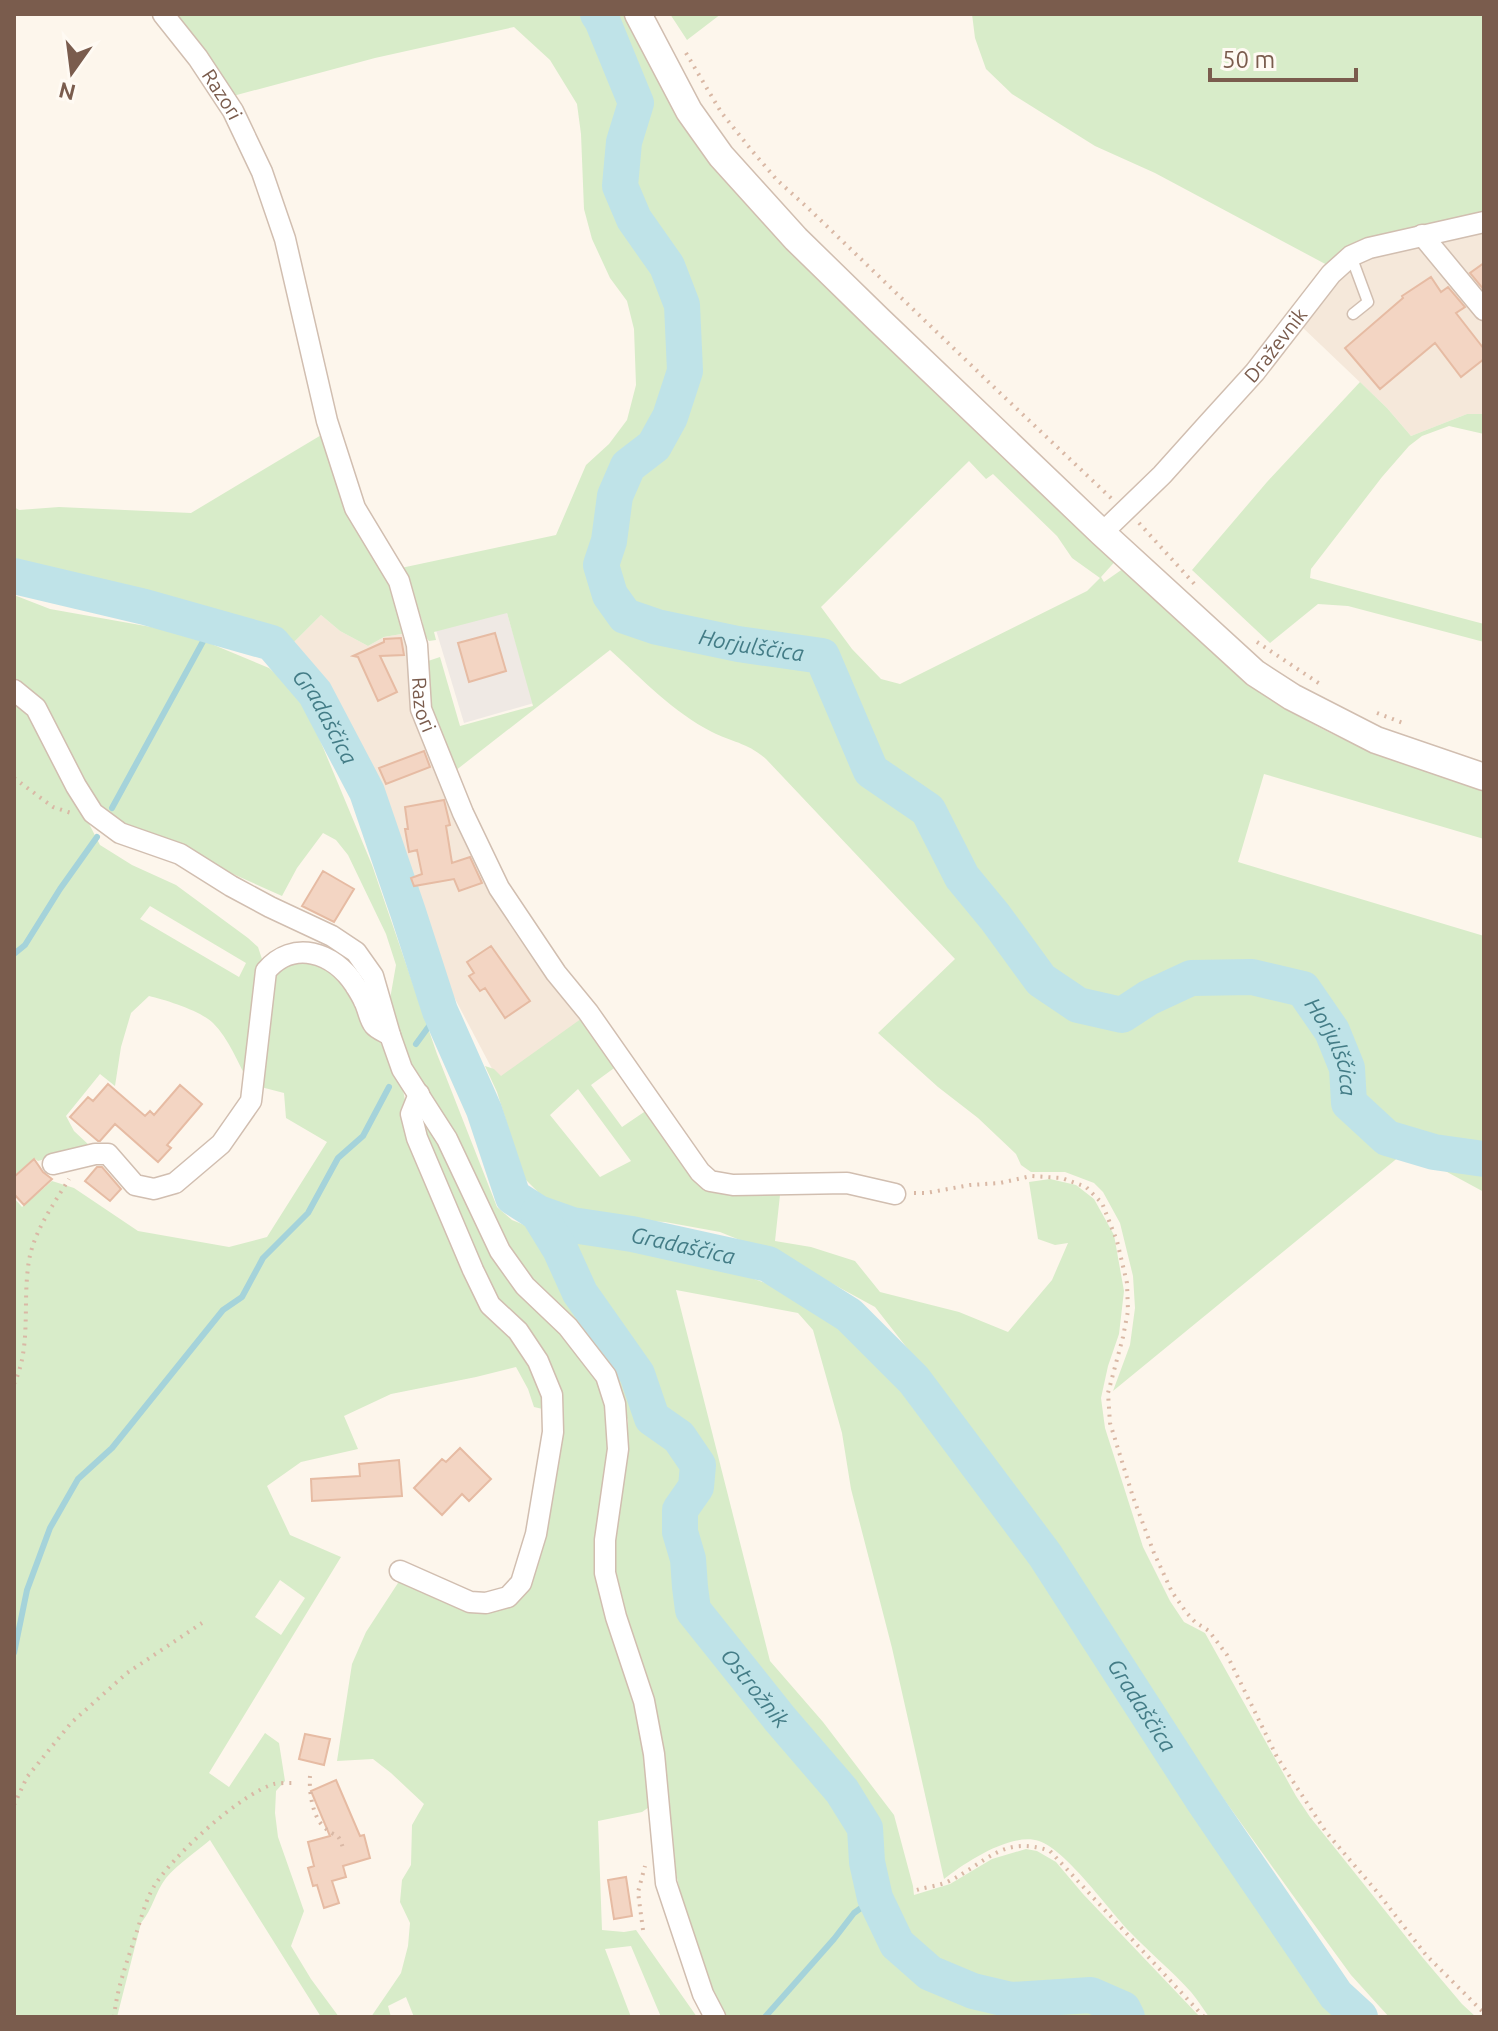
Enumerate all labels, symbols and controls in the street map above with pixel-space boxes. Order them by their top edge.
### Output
north arrow [32,32,112,112]
scale bar [1210,32,1356,82]
text: 50 m [1222,46,1275,73]
street label: Razori [198,65,247,123]
text: N [56,78,78,106]
street label: Draževnik [1239,303,1311,387]
water label: Horjulščica [697,623,806,665]
water label: Gradaščica [288,664,363,768]
street label: Razori [408,676,441,735]
water label: Horjulščica [1301,992,1362,1097]
water label: Gradaščica [629,1221,738,1268]
water label: Ostrožnik [716,1643,795,1733]
water label: Gradaščica [1103,1654,1182,1756]

